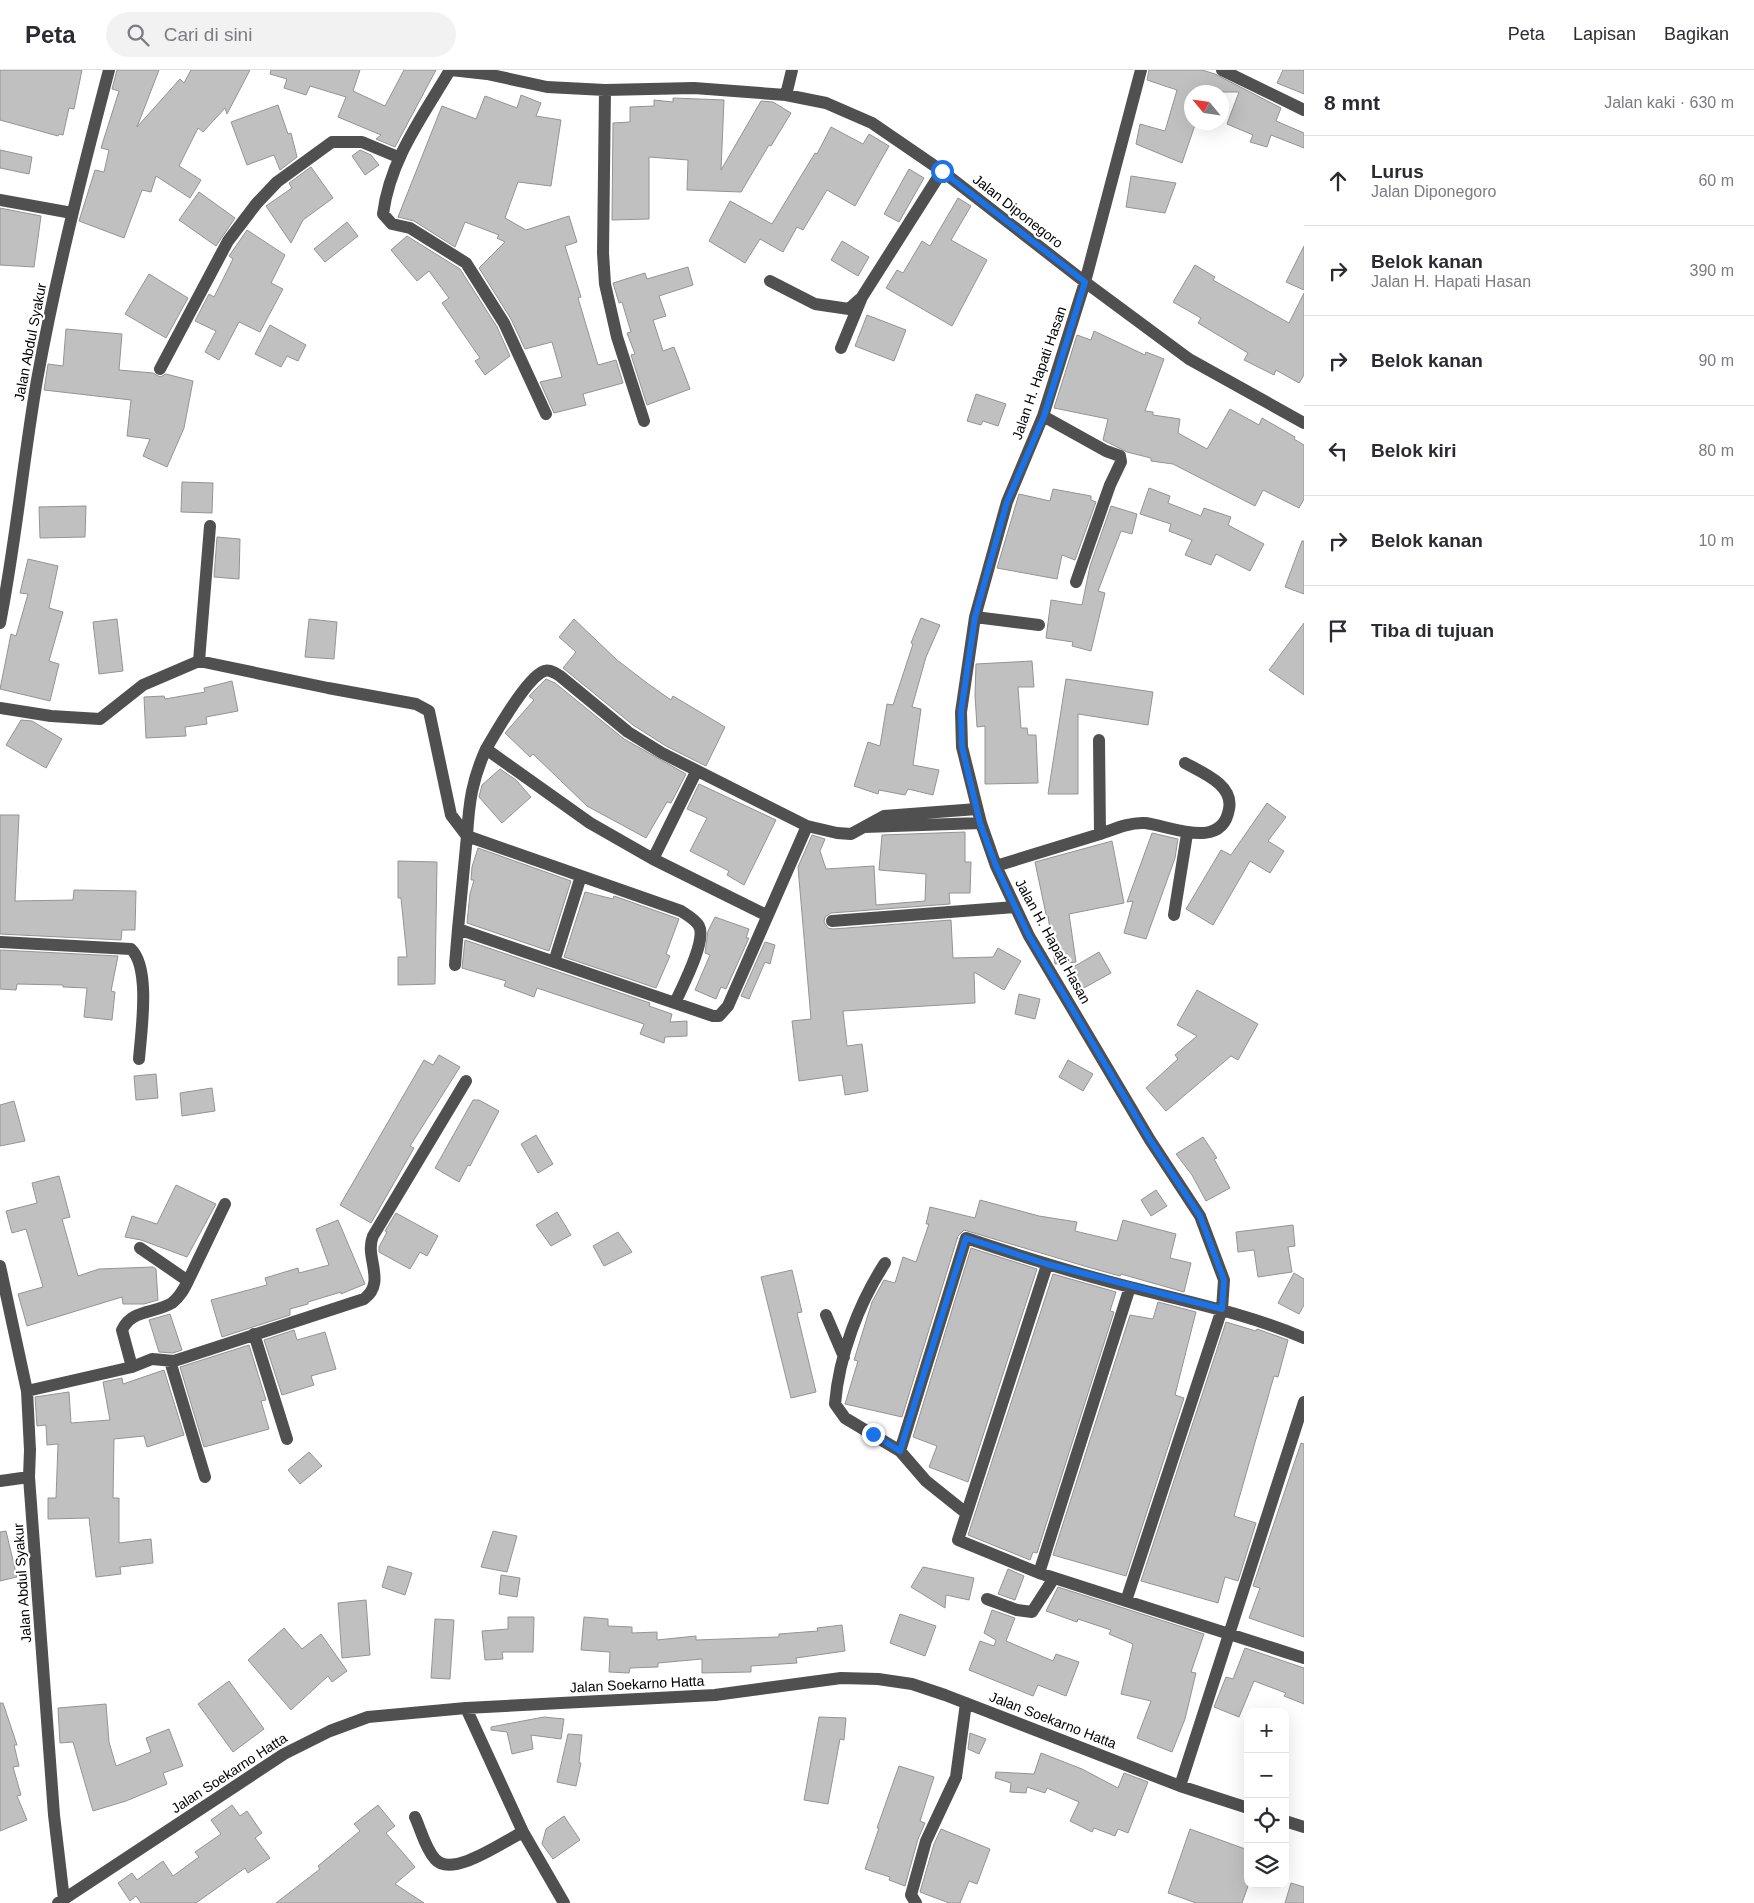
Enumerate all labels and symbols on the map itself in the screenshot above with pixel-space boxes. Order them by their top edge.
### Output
north arrow [1184,85,1229,130]
route start [931,160,954,183]
street label: Jalan Diponegoro [970,171,1066,251]
street label: Jalan Abdul Syakur [11,281,49,402]
street label: Jalan H. Hapati Hasan [1009,304,1069,442]
street label: Jalan H. Hapati Hasan [1012,876,1094,1006]
route end [862,1423,885,1446]
street label: Jalan Abdul Syakur [10,1522,34,1643]
street label: Jalan Soekarno Hatta [569,1672,705,1696]
street label: Jalan Soekarno Hatta [987,1688,1119,1752]
street label: Jalan Soekarno Hatta [168,1730,290,1816]

